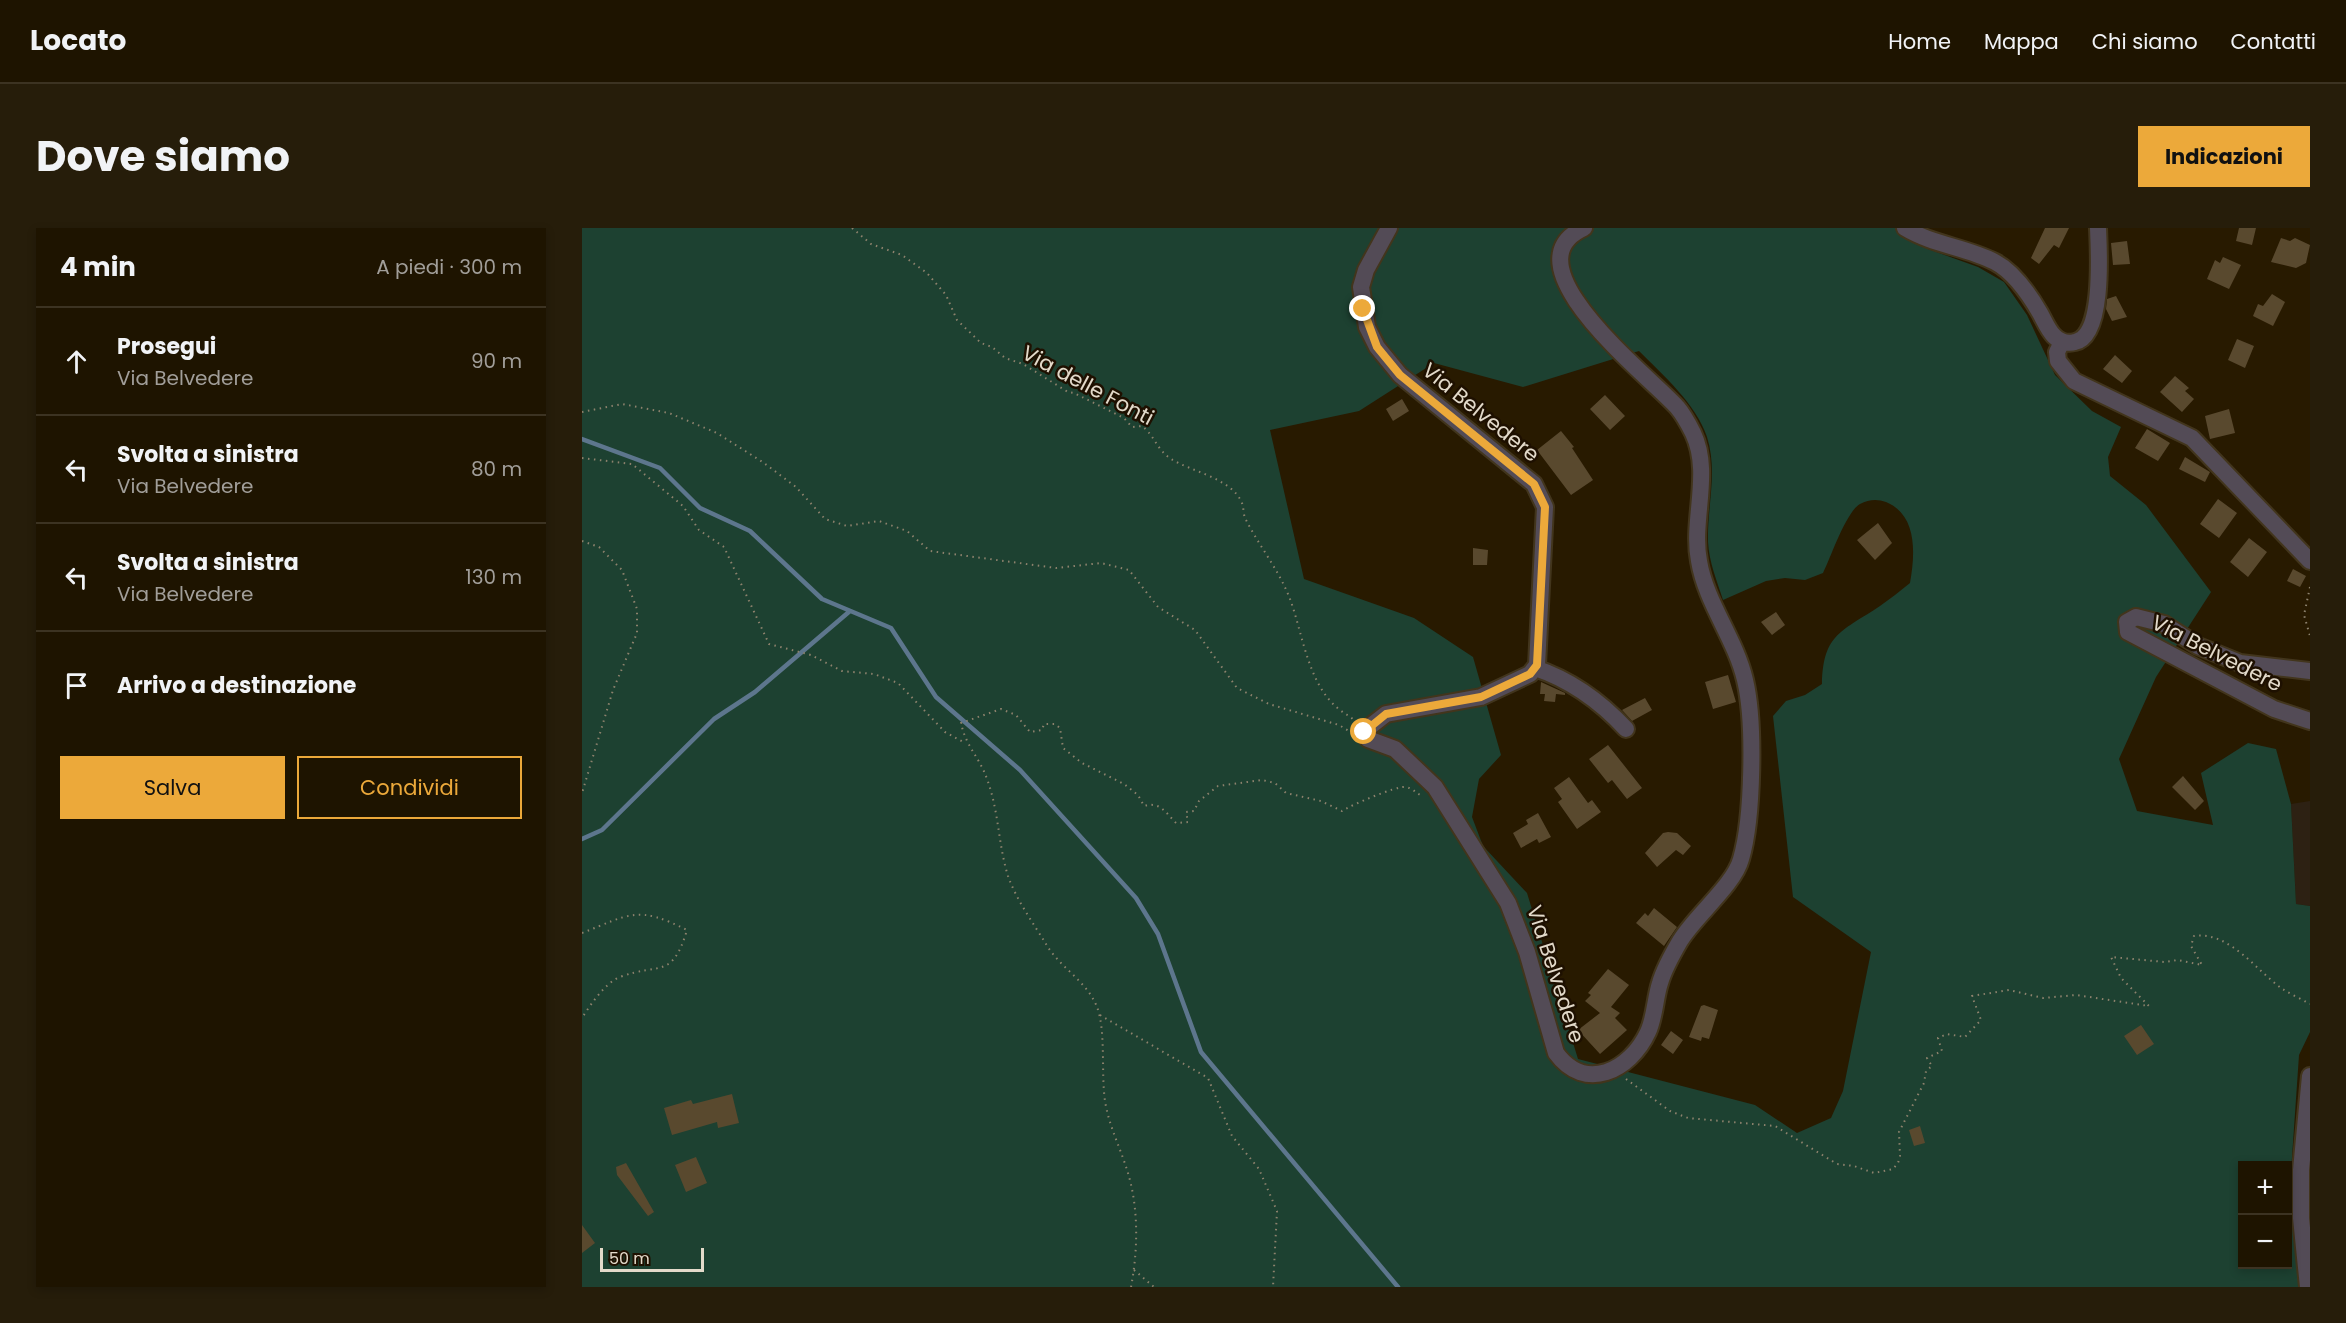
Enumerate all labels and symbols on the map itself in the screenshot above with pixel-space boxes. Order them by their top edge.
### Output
route end [1349,295,1375,321]
street label: Via delle Fonti [1017,338,1159,432]
street label: Via Belvedere [1416,356,1546,468]
street label: Via Belvedere [2147,608,2287,698]
route start [1350,718,1376,744]
street label: Via Belvedere [1520,901,1592,1047]
scale bar [600,1245,704,1272]

